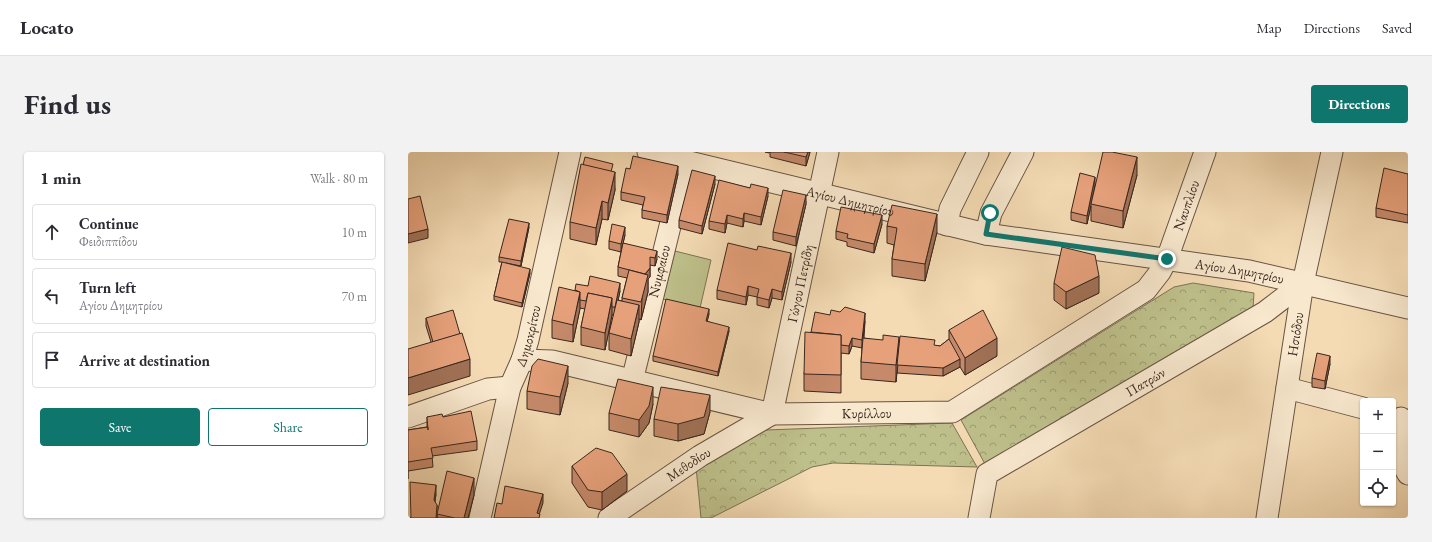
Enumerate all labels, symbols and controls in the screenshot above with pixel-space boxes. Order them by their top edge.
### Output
text: Locato [20,15,74,40]
text: Map [1256,19,1282,37]
text: Directions [1304,19,1360,37]
text: Saved [1382,19,1412,37]
button: Directions [1311,85,1408,123]
text: Find us [24,86,111,122]
text: 1 min [40,167,81,189]
text: Walk · 80 m [310,170,368,187]
street label: Ναυπλίου [1169,178,1203,233]
street label: Αγίου Δημητρίου [803,181,896,220]
route start [981,204,999,222]
text: Continue [79,214,139,233]
icon: ahead [41,221,63,243]
text: 10 m [342,224,367,241]
text: Φειδιππίδου [79,233,138,250]
street label: Νυμφαίου [644,243,674,299]
street label: Γώγου Πετρίδη [783,243,817,324]
route end [1158,250,1176,268]
street label: Αγίου Δημητρίου [1193,254,1286,288]
text: Turn left [79,278,136,297]
icon: left [41,285,63,307]
text: 70 m [342,288,367,305]
text: Αγίου Δημητρίου [79,297,163,314]
street label: Δημοκρίτου [511,304,544,369]
street label: Ησιόδου [1283,311,1307,358]
icon: arrive [41,349,63,371]
text: Arrive at destination [79,351,210,370]
street label: Πατρών [1122,363,1169,400]
map controls [1360,398,1396,506]
button: + [1360,398,1396,434]
street label: Κυρίλλου [842,404,892,422]
button: Save [40,408,200,446]
button: Share [208,408,368,446]
button: − [1360,434,1396,470]
street label: Μεθοδίου [663,443,714,485]
button: locate [1360,470,1396,506]

